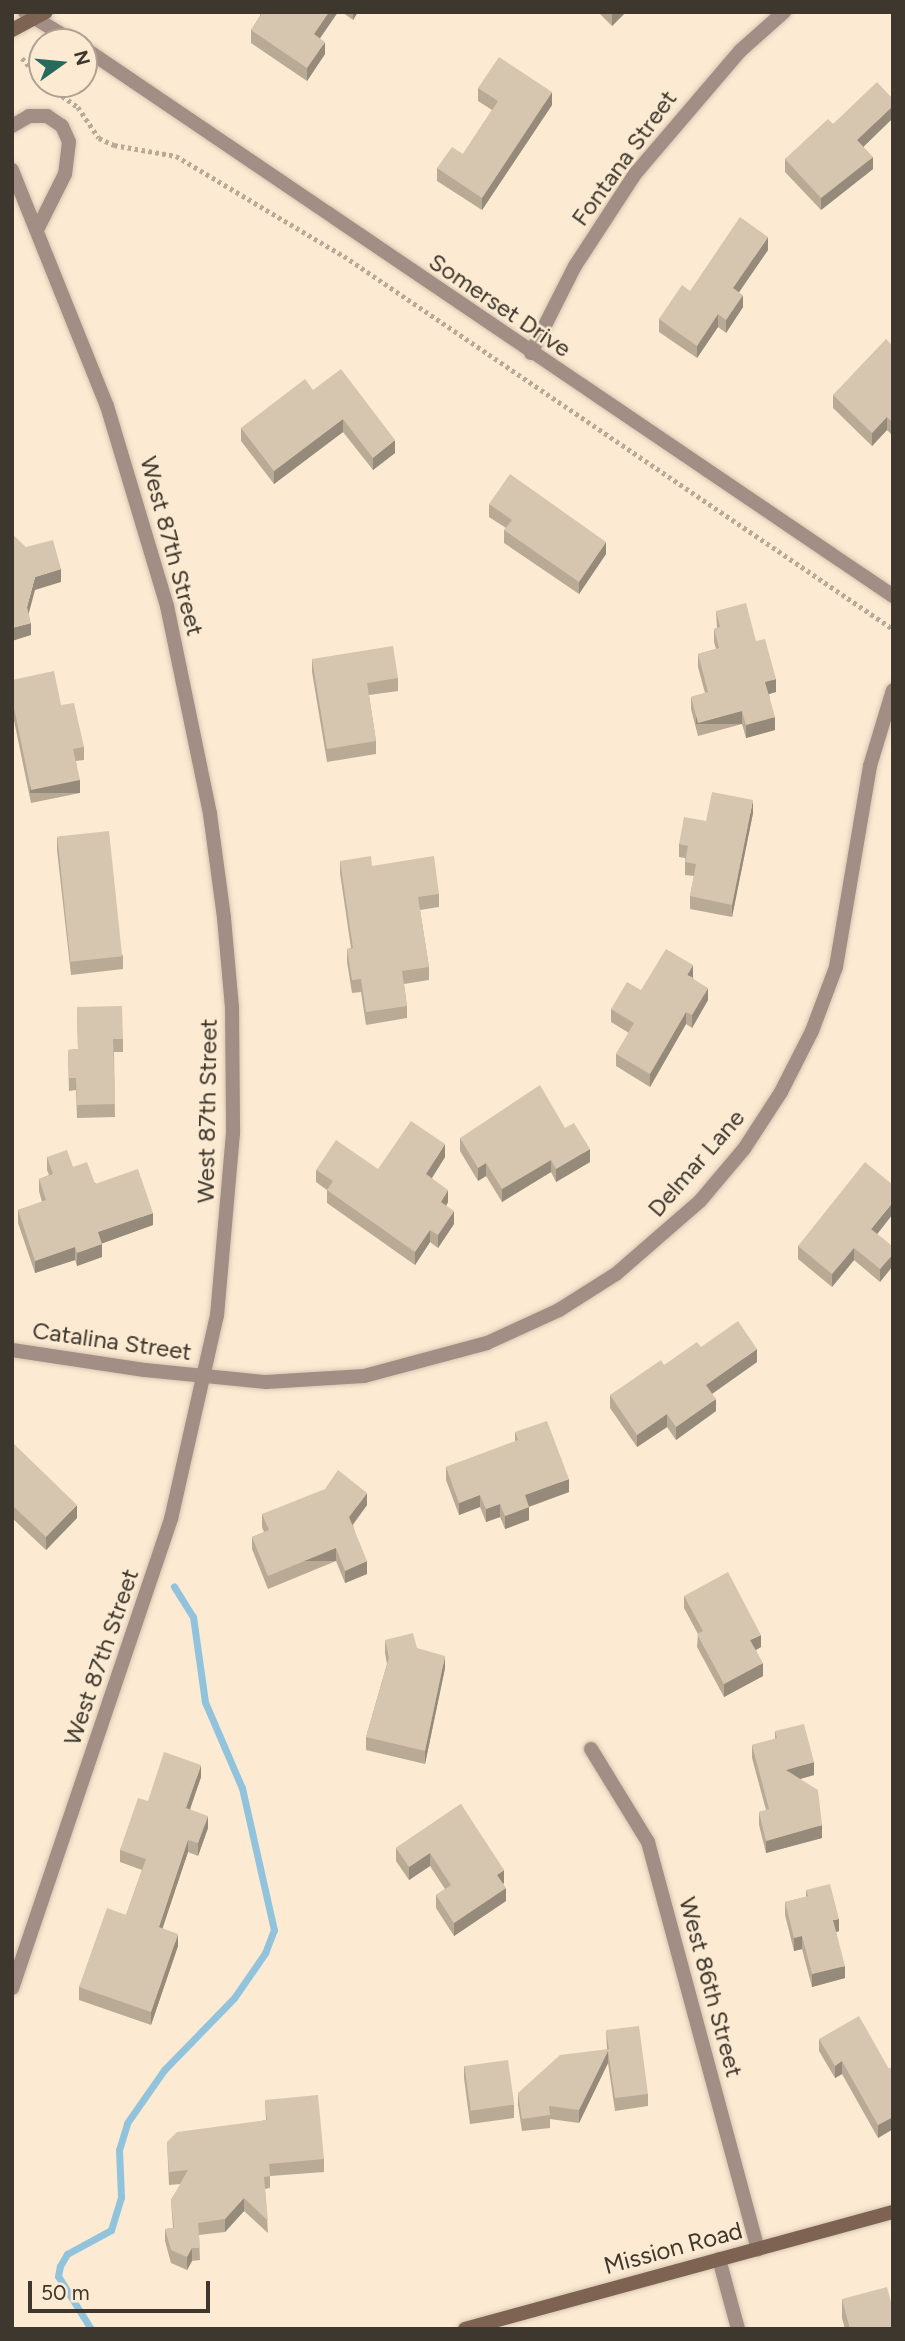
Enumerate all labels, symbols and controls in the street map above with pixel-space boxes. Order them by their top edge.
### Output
north arrow [28,28,98,98]
text: N [69,48,95,68]
street label: Fontana Street [565,85,683,231]
street label: Somerset Drive [424,247,576,363]
street label: West 87th Street [134,453,210,639]
street label: West 87th Street [191,1018,223,1204]
street label: Delmar Lane [642,1103,750,1223]
street label: Catalina Street [31,1316,193,1366]
street label: West 87th Street [57,1565,145,1749]
street label: West 86th Street [673,1894,749,2080]
street label: Mission Road [601,2216,745,2280]
scale bar [32,2268,214,2312]
text: 50 m [41,2280,90,2305]

